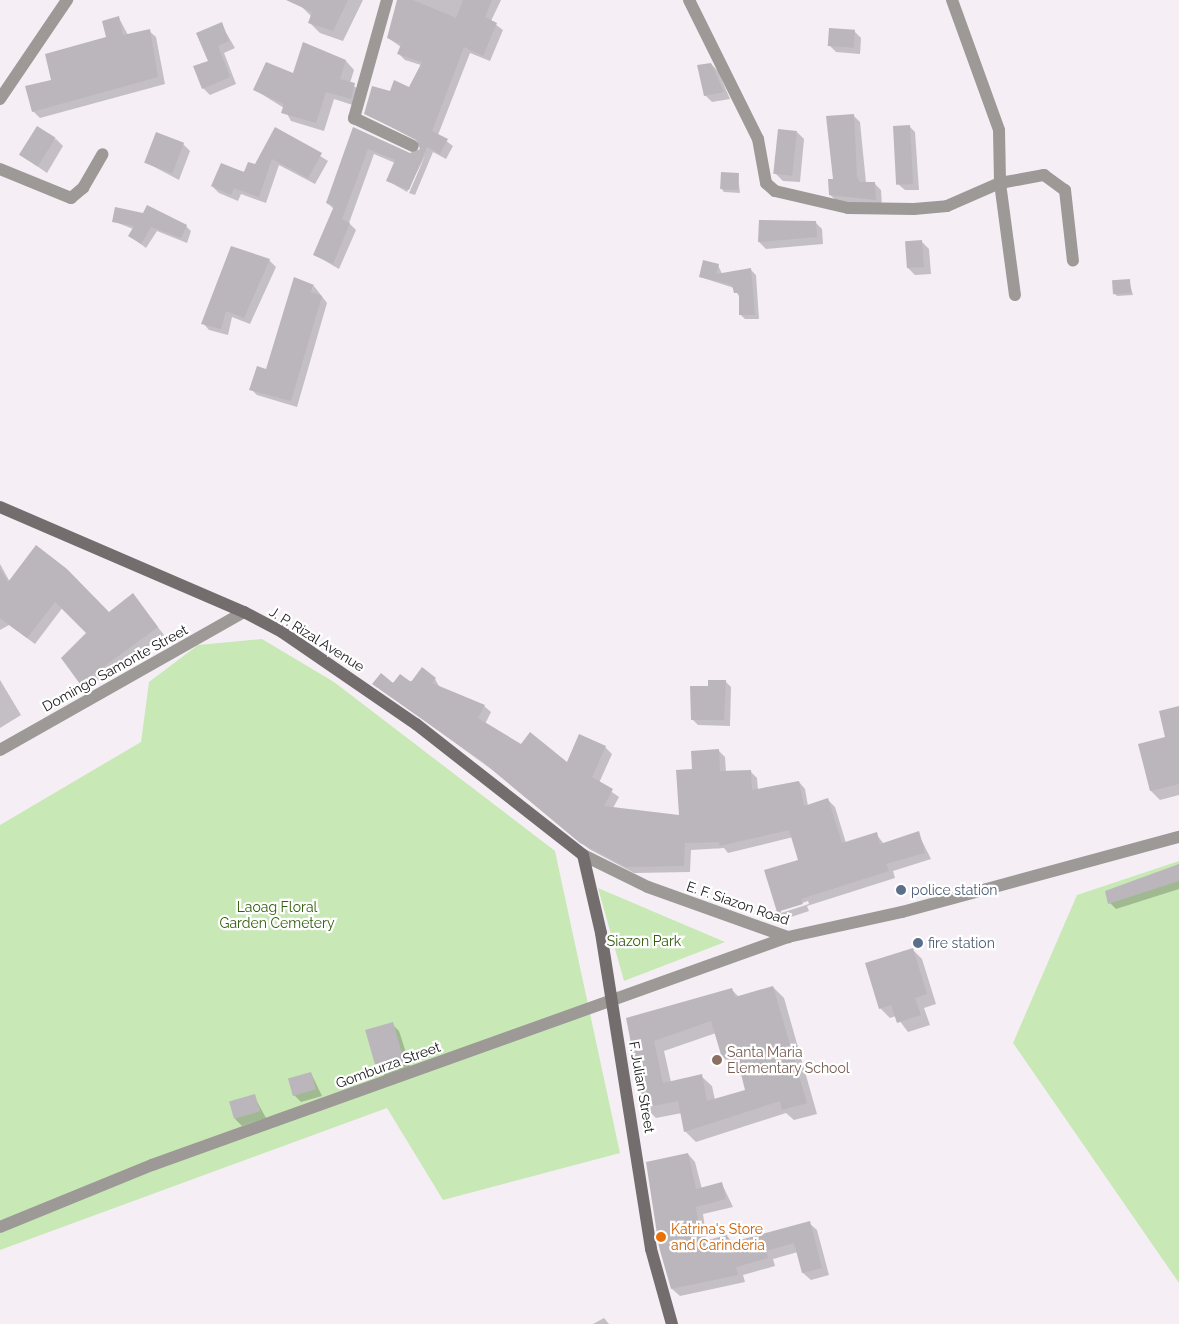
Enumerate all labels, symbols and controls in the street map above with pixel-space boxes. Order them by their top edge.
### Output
street label: J. P. Rizal Avenue [266,603,368,675]
street label: Domingo Samonte Street [39,621,191,715]
street label: E. F. Siazon Road [684,878,792,928]
place label: police station [911,882,997,898]
marker: police station [895,884,907,896]
park label: Laoag Floral Garden Cemetery [219,899,335,932]
park label: Siazon Park [607,933,681,949]
place label: fire station [928,935,995,951]
marker: fire station [912,937,924,949]
street label: Gomburza Street [333,1038,443,1092]
street label: F. Julian Street [626,1040,658,1134]
place label: Santa Maria Elementary School [727,1044,850,1076]
marker: Santa Maria Elementary School [711,1054,723,1066]
place label: Katrina's Store and Carinderia [671,1221,765,1254]
marker: Katrina's Store and Carinderia [655,1231,667,1243]

